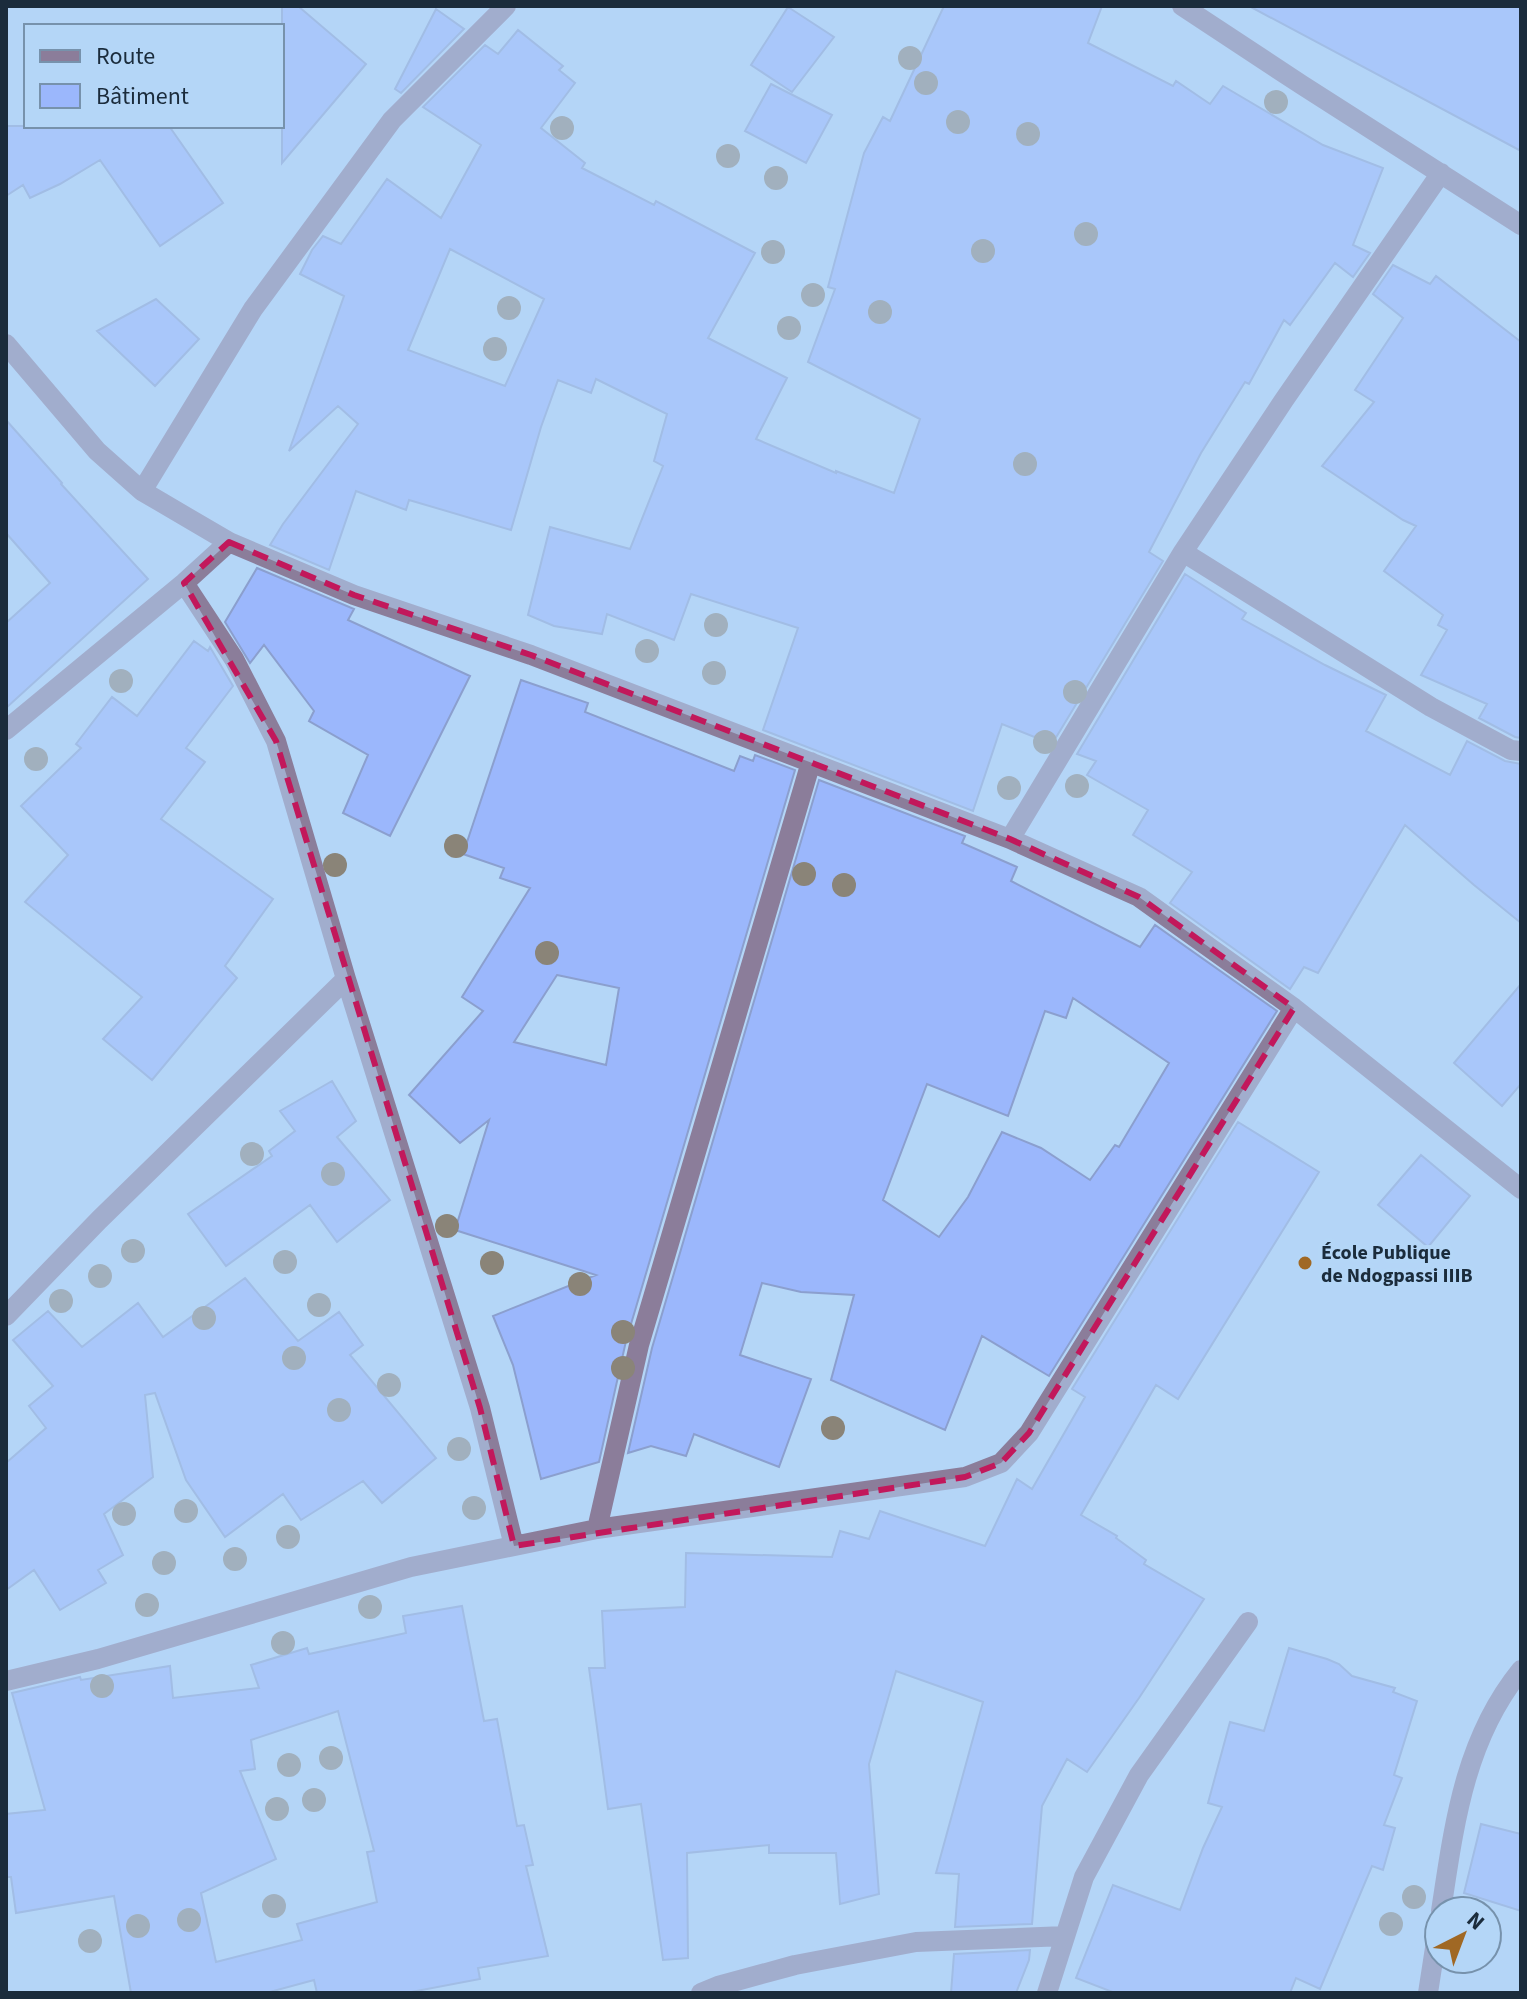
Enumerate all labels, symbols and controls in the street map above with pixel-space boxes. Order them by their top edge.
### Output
legend [24,24,284,128]
text: Route [96,39,155,74]
text: Bâtiment [96,79,189,114]
place label: École Publique de Ndogpassi IIIB [1321,1239,1473,1290]
marker: École Publique de Ndogpassi IIIB [1296,1254,1314,1272]
north arrow [1423,1895,1503,1975]
text: N [1460,1904,1492,1938]

